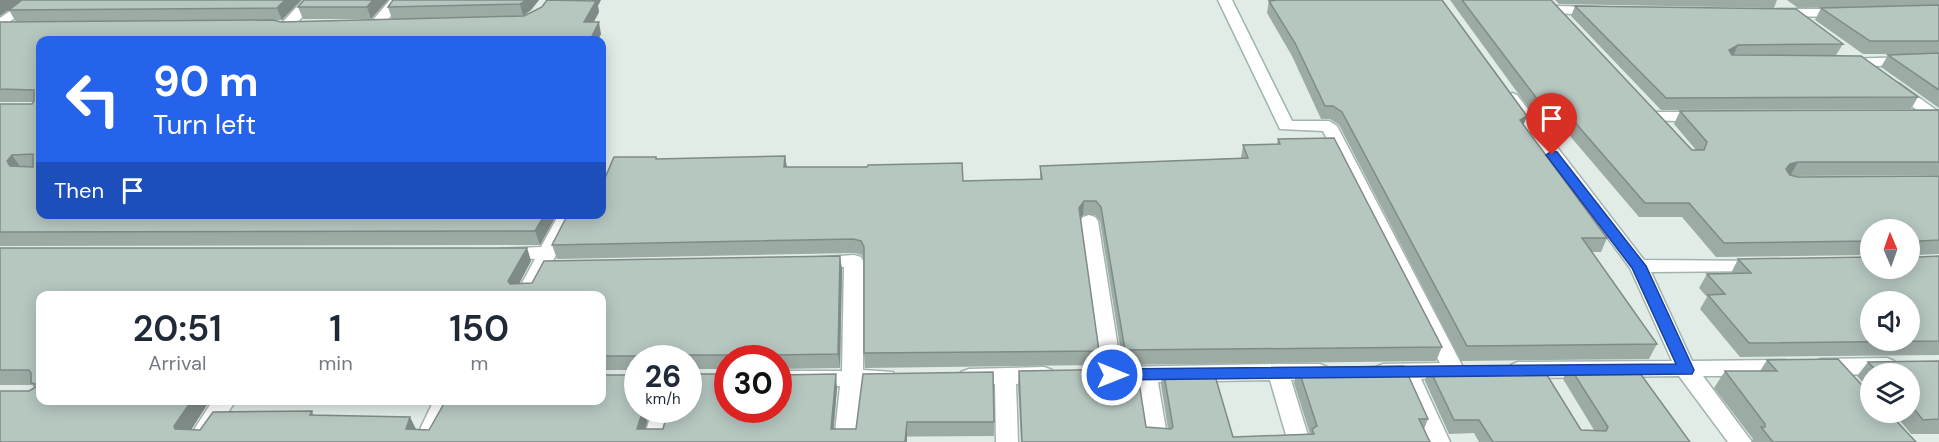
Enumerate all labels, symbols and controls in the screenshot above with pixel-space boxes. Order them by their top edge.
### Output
text: 90 m [153,54,259,109]
icon: left [54,60,132,138]
pin [1526,93,1577,155]
icon: arrive [1535,102,1568,135]
text: Turn left [153,107,256,142]
icon: arrive [116,174,149,207]
text: Then [54,176,104,205]
north arrow [1860,219,1920,279]
map controls [1860,219,1920,423]
button: sound [1860,291,1920,351]
text: 20:51 [133,305,222,352]
text: 1 [329,305,342,352]
text: 150 [449,305,509,352]
position arrow [1080,343,1144,407]
speed limit sign: 30 [714,345,792,423]
text: Arrival [148,350,206,376]
text: min [319,350,353,376]
text: m [470,350,488,376]
text: 26 [645,357,681,396]
button: layers [1860,363,1920,423]
text: km/h [645,389,681,409]

